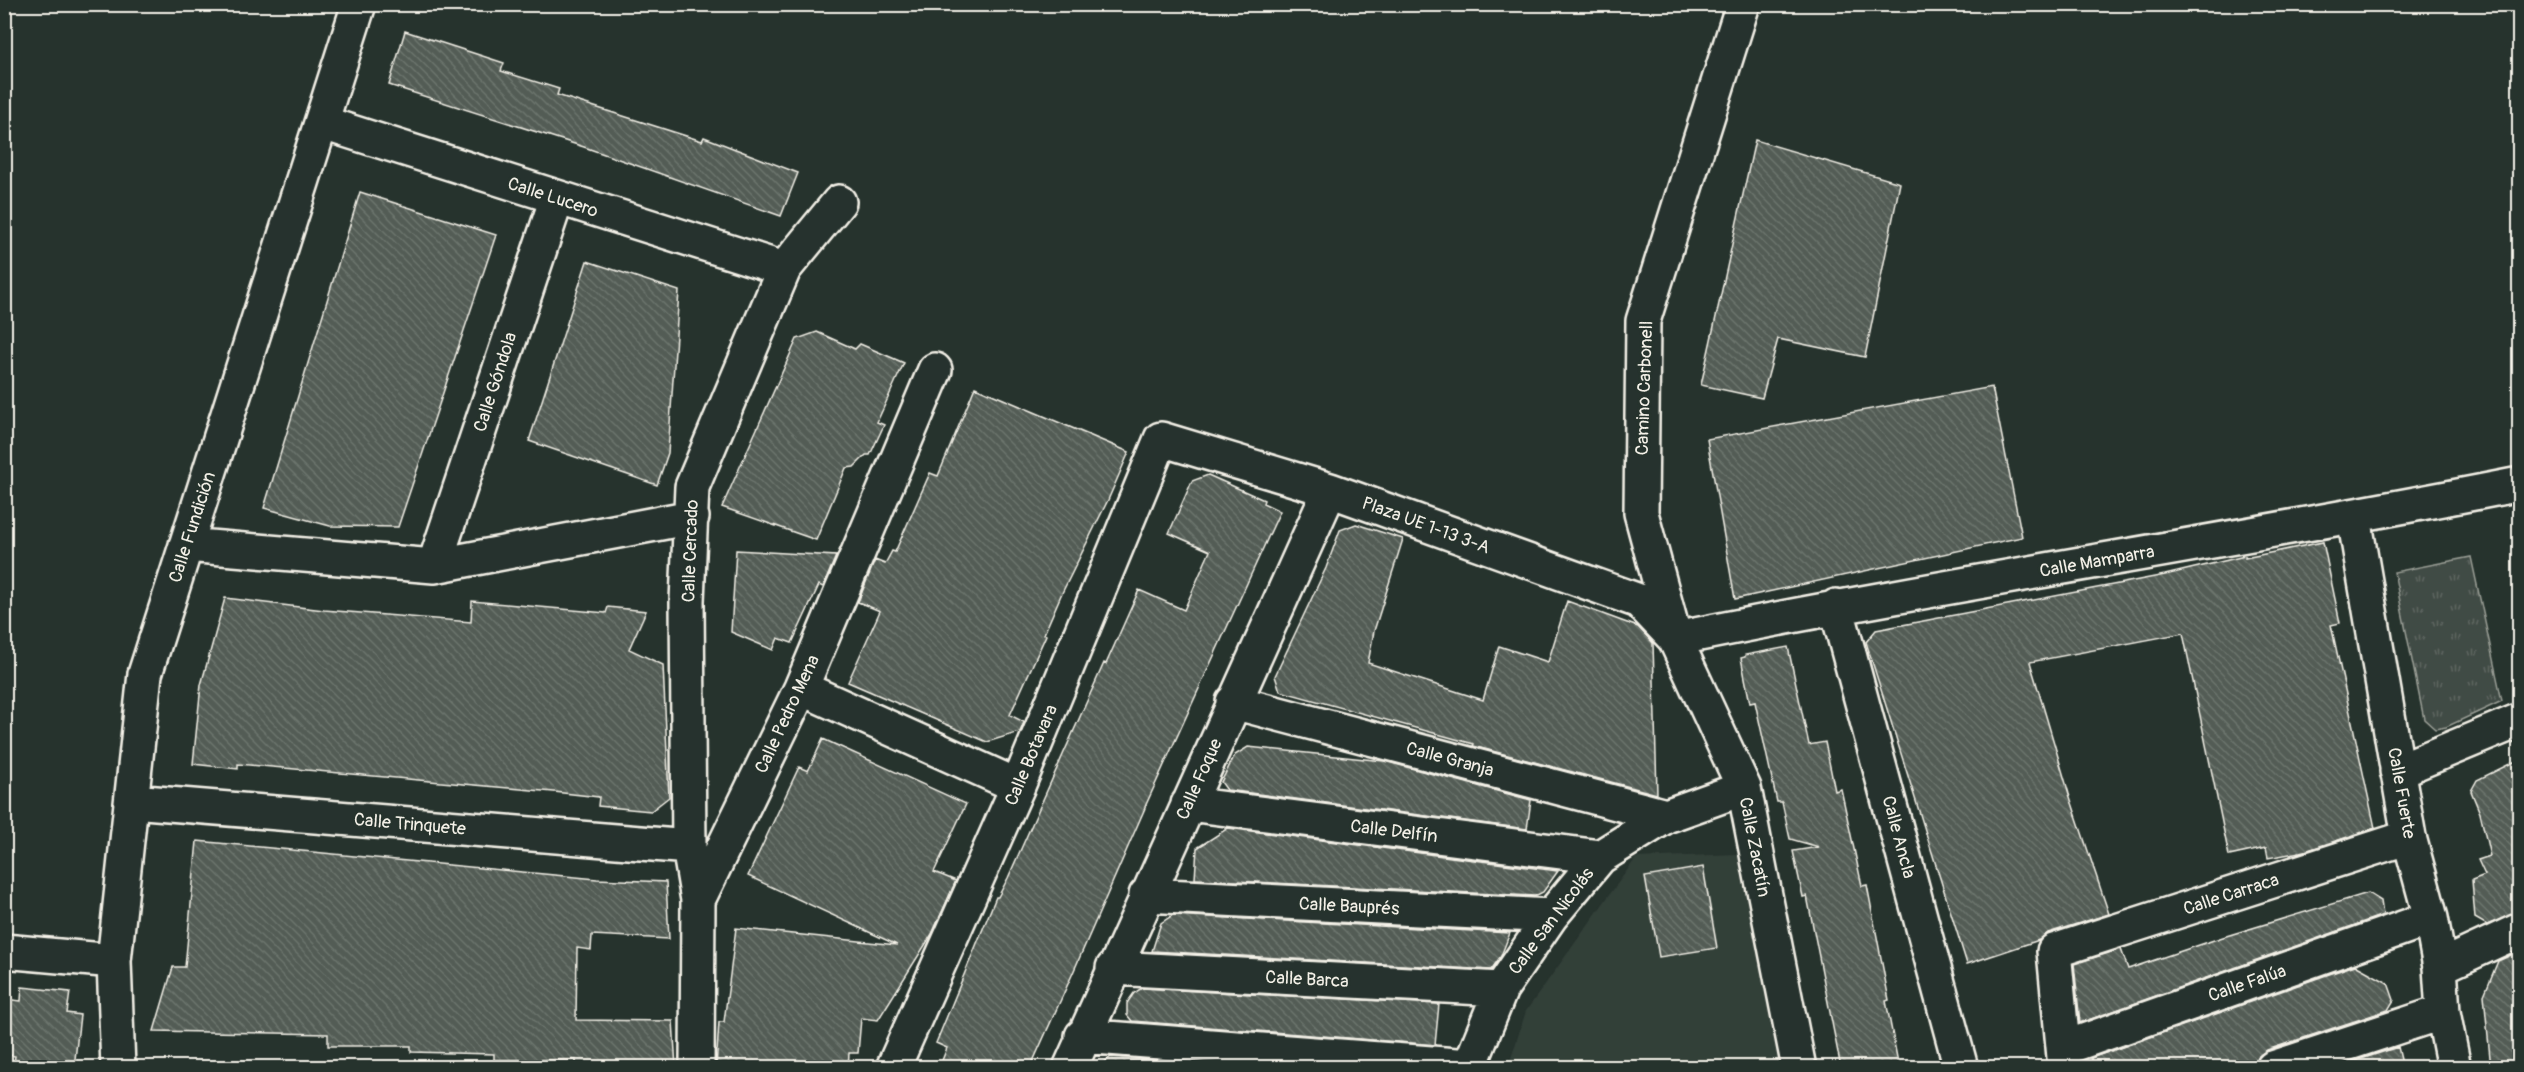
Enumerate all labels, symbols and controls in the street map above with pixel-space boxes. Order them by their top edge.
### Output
street label: Calle Lucero [505,172,601,223]
street label: Camino Carbonell [1631,320,1658,456]
street label: Calle Góndola [469,329,522,435]
street label: Calle Fundición [164,469,221,586]
street label: Plaza UE 1-13 3-A [1359,492,1493,559]
street label: Calle Cercado [677,499,704,603]
street label: Calle Mamparra [2038,540,2156,583]
street label: Calle Pedro Mena [750,651,825,777]
street label: Calle Botavara [1000,701,1063,809]
street label: Calle Foque [1171,735,1228,824]
street label: Calle Granja [1404,737,1496,782]
street label: Calle Fuerte [2382,746,2421,841]
street label: Calle Ancla [1876,793,1921,881]
street label: Calle Zacatín [1734,795,1775,899]
street label: Calle Trinquete [353,808,467,841]
street label: Calle Delfín [1349,815,1439,848]
street label: Calle San Nicolás [1504,863,1599,979]
street label: Calle Carraca [2181,868,2282,921]
street label: Calle Bauprés [1298,892,1400,921]
street label: Calle Falúa [2205,959,2289,1008]
street label: Calle Barca [1265,966,1349,993]

